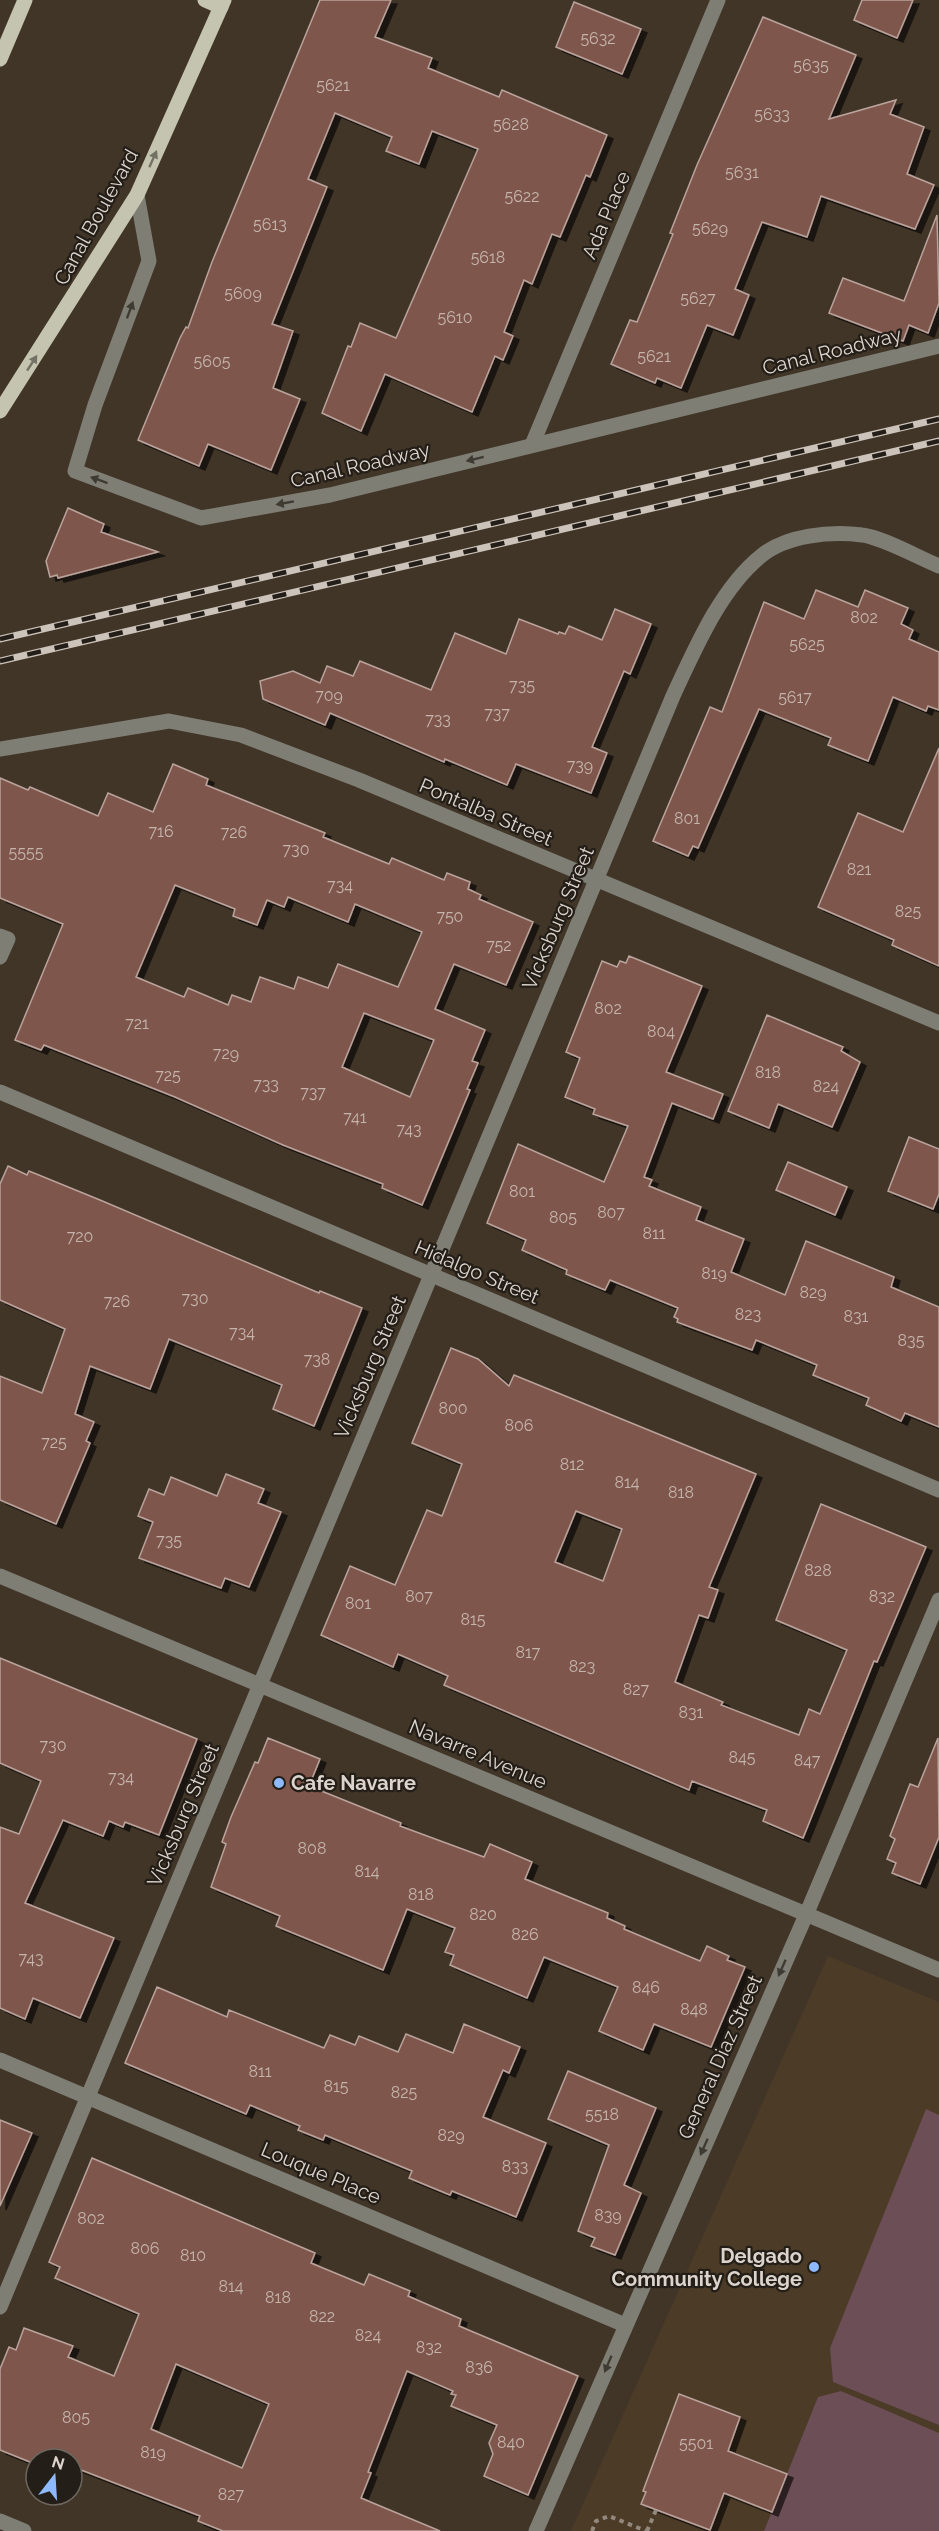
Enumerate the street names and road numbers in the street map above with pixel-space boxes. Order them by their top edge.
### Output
street label: Canal Boulevard [49,145,143,289]
street label: Ada Place [577,167,635,263]
street label: Canal Roadway [760,322,904,380]
street label: Canal Roadway [288,437,432,493]
street label: Pontalba Street [416,773,557,851]
street label: Vicksburg Street [517,843,599,993]
street label: Hidalgo Street [411,1235,543,1309]
street label: Vicksburg Street [329,1292,411,1442]
street label: Navarre Avenue [405,1714,551,1794]
street label: Vicksburg Street [142,1740,224,1890]
street label: General Diaz Street [673,1971,767,2143]
street label: Louque Place [258,2137,385,2209]

